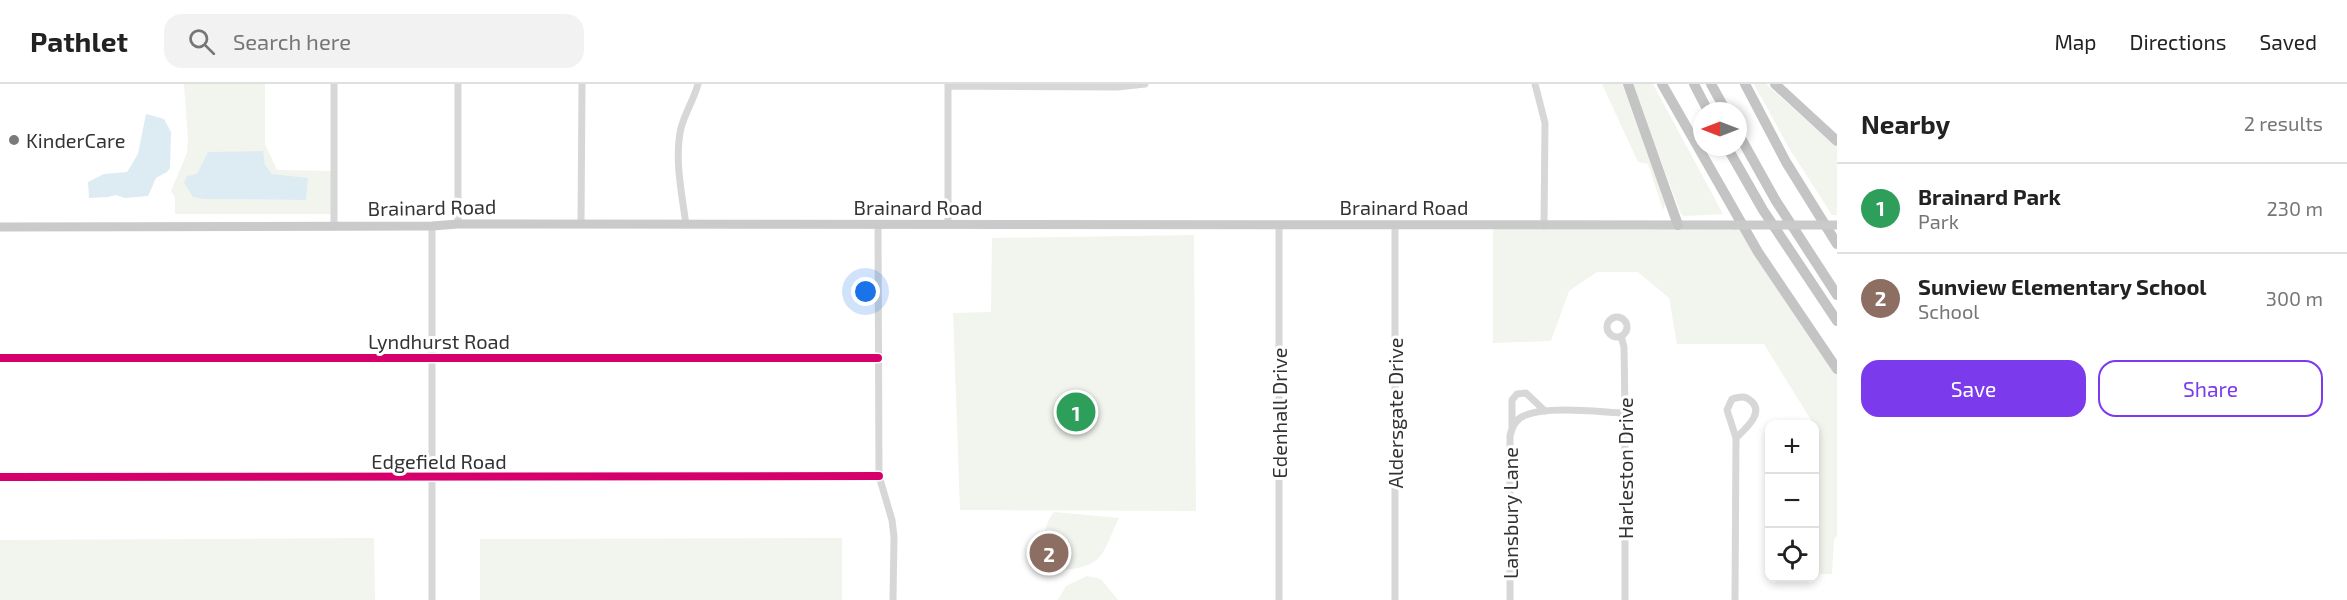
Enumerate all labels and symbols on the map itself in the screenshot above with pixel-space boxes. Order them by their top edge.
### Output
north arrow [1693,102,1747,156]
place label: KinderCare [26,128,126,152]
marker: KinderCare [7,133,21,147]
street label: Brainard Road [367,194,497,220]
street label: Brainard Road [854,195,982,219]
street label: Brainard Road [1340,195,1468,219]
your location [851,277,880,306]
street label: Lyndhurst Road [368,329,510,353]
street label: Aldersgate Drive [1383,337,1407,489]
street label: Edenhall Drive [1267,348,1291,478]
pin: 1 [1056,390,1096,434]
street label: Harleston Drive [1613,397,1637,539]
street label: Lansbury Lane [1498,447,1522,579]
street label: Edgefield Road [371,449,507,473]
pin: 2 [1030,530,1068,576]

